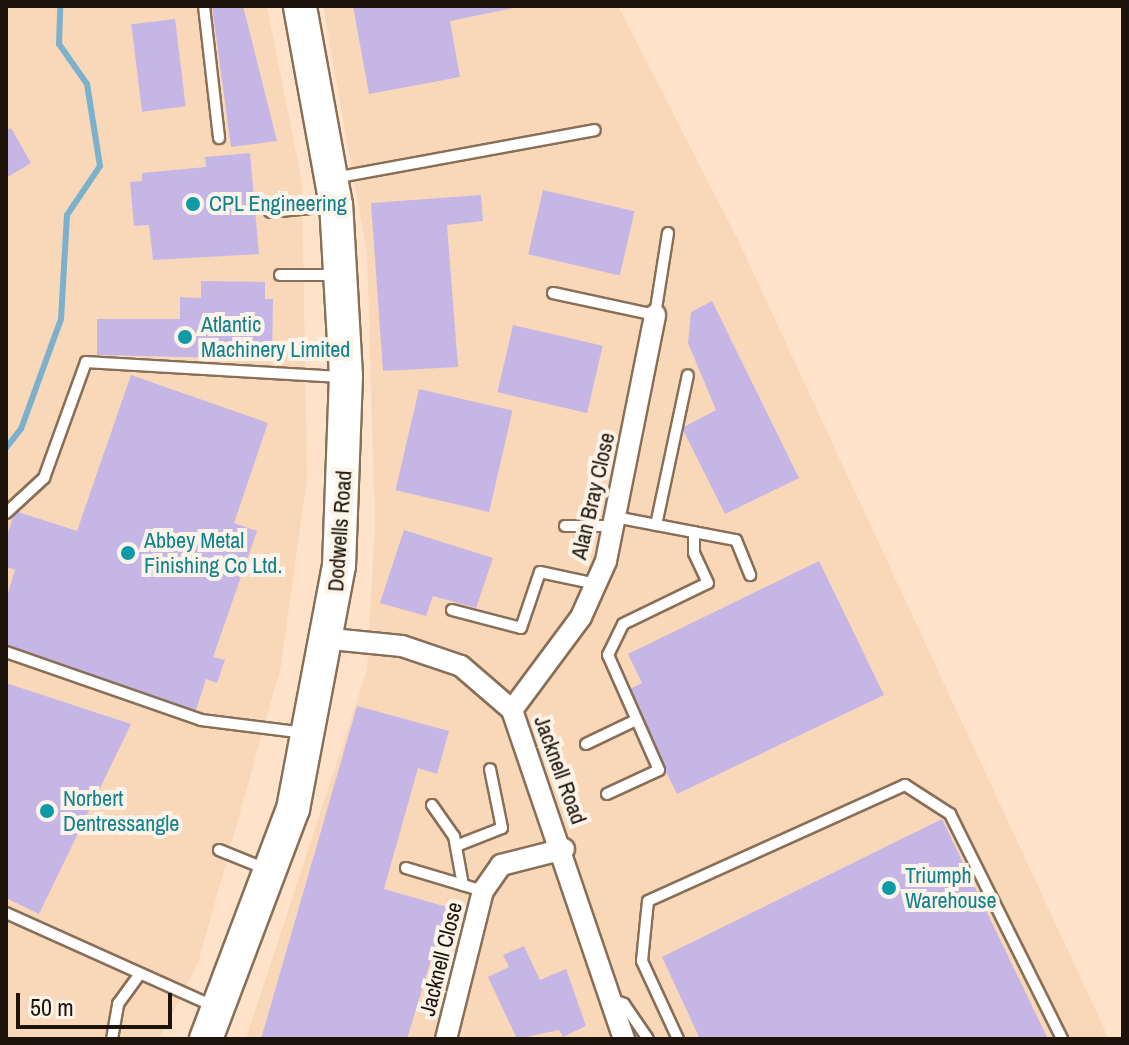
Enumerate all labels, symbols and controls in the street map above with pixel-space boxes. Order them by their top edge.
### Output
place label: CPL Engineering [209,191,347,217]
marker: CPL Engineering [184,195,202,213]
place label: Atlantic Machinery Limited [201,311,350,362]
marker: Atlantic Machinery Limited [176,328,194,346]
street label: Alan Bray Close [566,430,620,562]
street label: Dodwells Road [323,470,357,592]
place label: Abbey Metal Finishing Co Ltd. [144,527,282,578]
marker: Abbey Metal Finishing Co Ltd. [119,544,137,562]
street label: Jacknell Road [528,712,592,828]
place label: Norbert Dentressangle [63,785,179,836]
marker: Norbert Dentressangle [38,802,56,820]
place label: Triumph Warehouse [905,862,997,914]
marker: Triumph Warehouse [880,879,898,897]
street label: Jacknell Close [414,899,468,1019]
scale bar [20,977,176,1027]
text: 50 m [30,991,74,1023]

